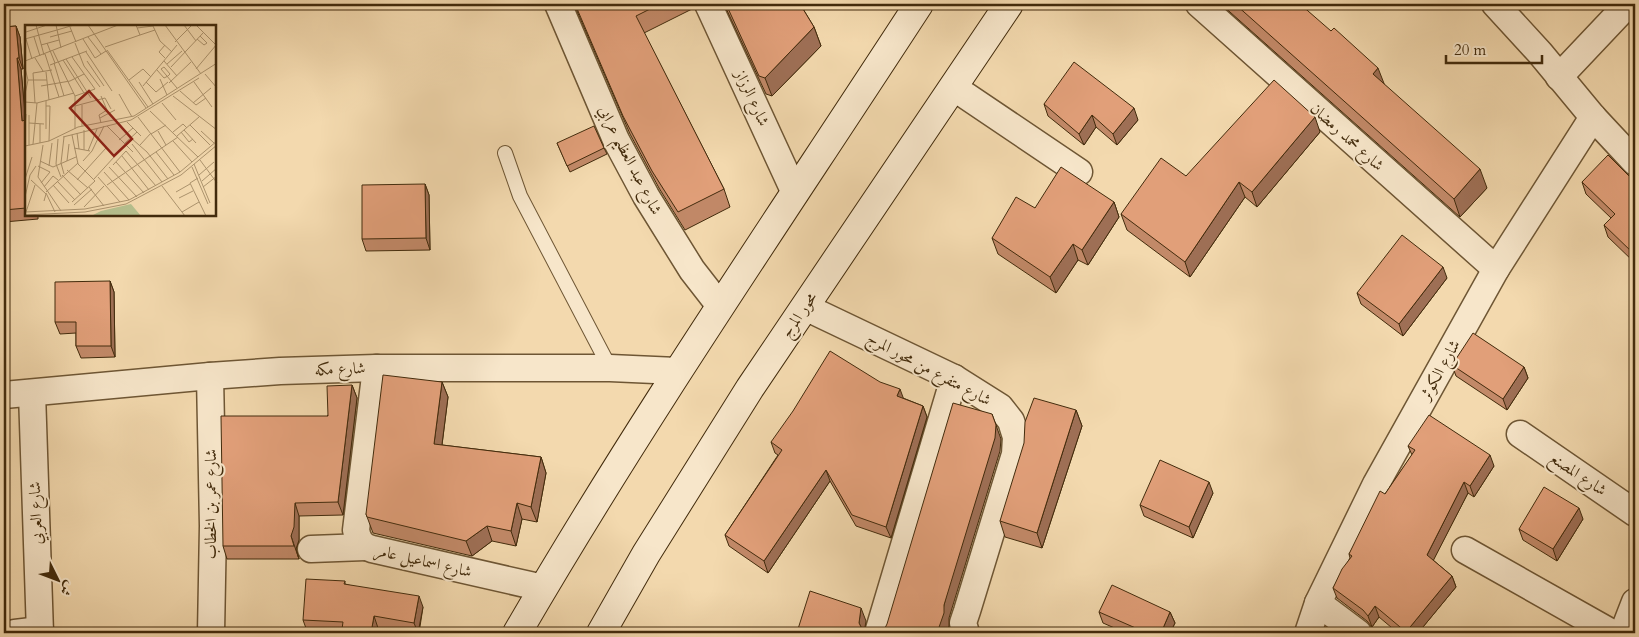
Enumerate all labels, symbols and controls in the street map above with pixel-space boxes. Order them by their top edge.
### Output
inset map [25,25,216,216]
scale bar [1446,32,1543,64]
text: 20 m [1454,40,1486,60]
street label: شارع الرزاز [727,64,775,131]
street label: شارع محمد رمضان [1304,98,1389,178]
street label: شارع عبد العظيم عرابي [588,102,667,221]
street label: محور المرج [776,287,825,344]
street label: شارع متفرع من محور المرج [861,327,995,414]
street label: شارع الكوثر [1413,336,1467,407]
street label: شارع مكه [314,357,366,383]
street label: شارع المصنع [1543,447,1611,504]
street label: شارع عمر بن الخطاب [200,449,224,559]
street label: شارع العربي [24,481,50,545]
street label: شارع اسماعيل عامر [372,539,474,585]
north arrow [32,554,82,604]
text: ش [56,577,79,600]

